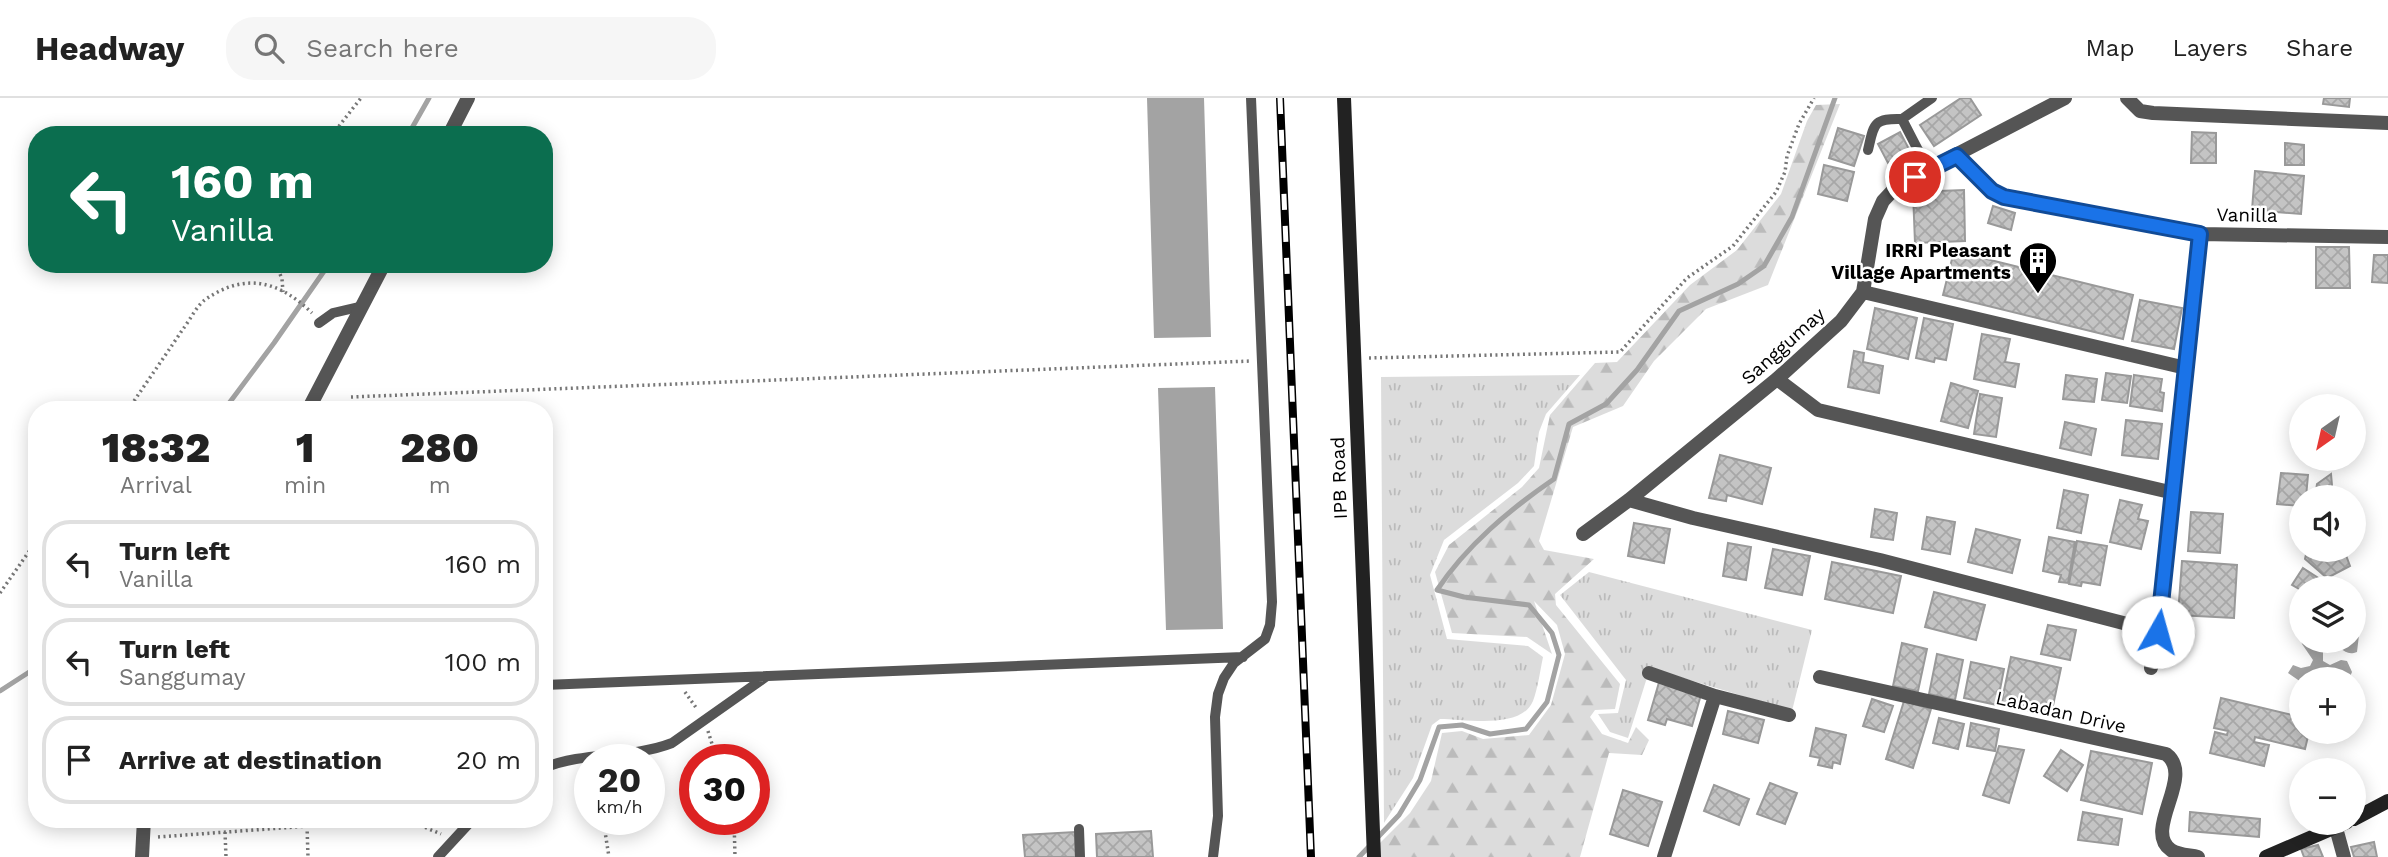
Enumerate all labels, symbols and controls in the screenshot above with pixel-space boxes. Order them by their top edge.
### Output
search box [226,17,716,80]
text: Headway [35,29,184,68]
icon: search [250,29,288,67]
text: Search here [306,33,459,63]
text: Map [2086,34,2134,62]
text: Layers [2172,34,2248,62]
text: Share [2286,34,2353,62]
pin [1885,147,1945,207]
text: 160 m [171,152,314,210]
icon: left [56,154,147,245]
icon: arrive [1896,158,1934,196]
street label: Vanilla [2216,203,2278,227]
text: Vanilla [171,211,274,249]
place label: IRRI Pleasant Village Apartments [1831,239,2012,284]
building icon: IRRI Pleasant Village Apartments [2017,240,2059,295]
street label: Sanggumay [1736,302,1830,390]
north arrow [2289,394,2366,471]
map controls [2289,394,2366,835]
text: 18:32 [102,423,210,472]
text: 1 [296,423,314,472]
text: 280 [400,423,479,472]
street label: IPB Road [1326,436,1352,520]
text: Arrival [120,472,192,499]
text: min [284,472,326,499]
text: m [429,472,451,499]
button: sound [2289,485,2366,562]
text: Turn left [119,536,230,566]
icon: left [60,545,98,583]
text: 160 m [445,549,521,579]
text: Vanilla [119,566,193,593]
button: layers [2289,576,2366,653]
position arrow [2121,595,2195,669]
text: Turn left [119,634,230,664]
icon: left [60,643,98,681]
text: 100 m [445,647,521,677]
text: Sanggumay [119,664,246,691]
button: + [2289,667,2366,744]
street label: Labadan Drive [1994,686,2128,738]
icon: arrive [60,741,98,779]
speed limit sign: 30 [679,744,770,835]
text: Arrive at destination [119,745,382,775]
text: 20 m [456,745,521,775]
button: − [2289,758,2366,835]
text: 20 [598,759,641,801]
text: km/h [596,796,643,817]

